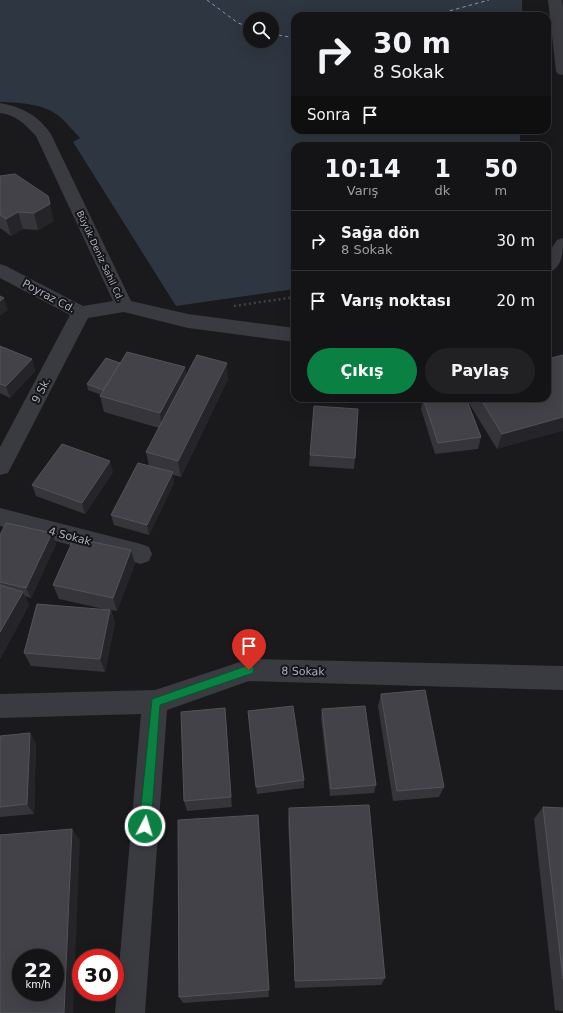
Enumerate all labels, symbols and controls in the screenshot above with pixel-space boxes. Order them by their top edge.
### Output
map controls [243,12,279,48]
button: search [243,12,279,48]
text: 30 m [373,27,451,60]
icon: right [307,28,359,80]
text: 8 Sokak [373,61,444,82]
icon: arrive [359,104,381,126]
text: Sonra [307,106,351,124]
text: 10:14 [324,155,401,183]
text: 1 [434,155,451,183]
text: 50 [484,155,518,183]
text: Varış [347,183,378,198]
text: dk [435,183,450,198]
text: m [495,183,507,198]
street label: Büyük Deniz Sahil Cd. [75,209,125,303]
text: Sağa dön [341,224,420,242]
icon: right [307,230,329,252]
text: 30 m [497,232,535,250]
text: 8 Sokak [341,242,392,257]
street label: Poyraz Cd. [20,277,78,316]
icon: arrive [307,290,329,312]
text: Varış noktası [341,292,451,310]
text: 20 m [497,292,535,310]
button: Çıkış [307,348,417,394]
button: Paylaş [425,348,535,394]
street label: 9 Sk. [29,375,54,405]
street label: 4 Sokak [47,525,93,549]
pin [232,629,266,670]
icon: arrive [238,635,260,657]
street label: 8 Sokak [281,665,325,678]
position arrow [124,805,166,847]
speed limit sign: 30 [72,949,124,1001]
text: 22 [24,958,52,982]
text: km/h [25,979,51,990]

